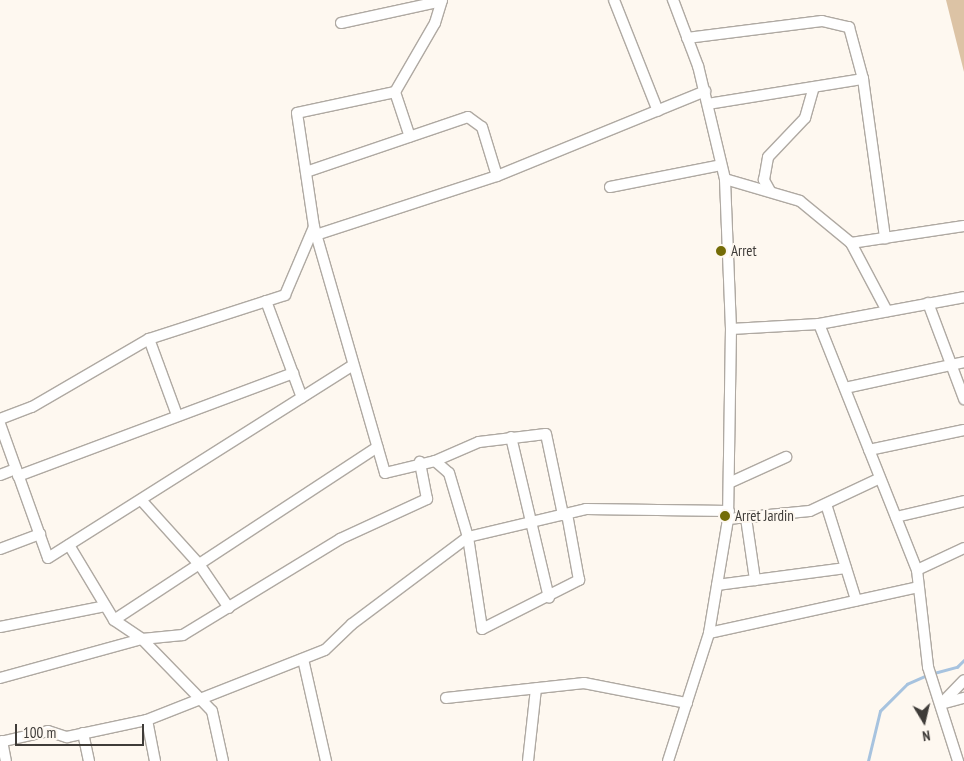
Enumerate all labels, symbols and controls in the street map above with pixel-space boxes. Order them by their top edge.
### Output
place label: Arret [731,242,757,260]
marker: Arret [715,245,727,257]
place label: Arret Jardin [735,507,794,525]
marker: Arret Jardin [719,510,731,522]
north arrow [899,696,949,746]
scale bar [18,714,146,746]
text: 100 m [23,723,56,742]
text: N [921,726,931,745]

